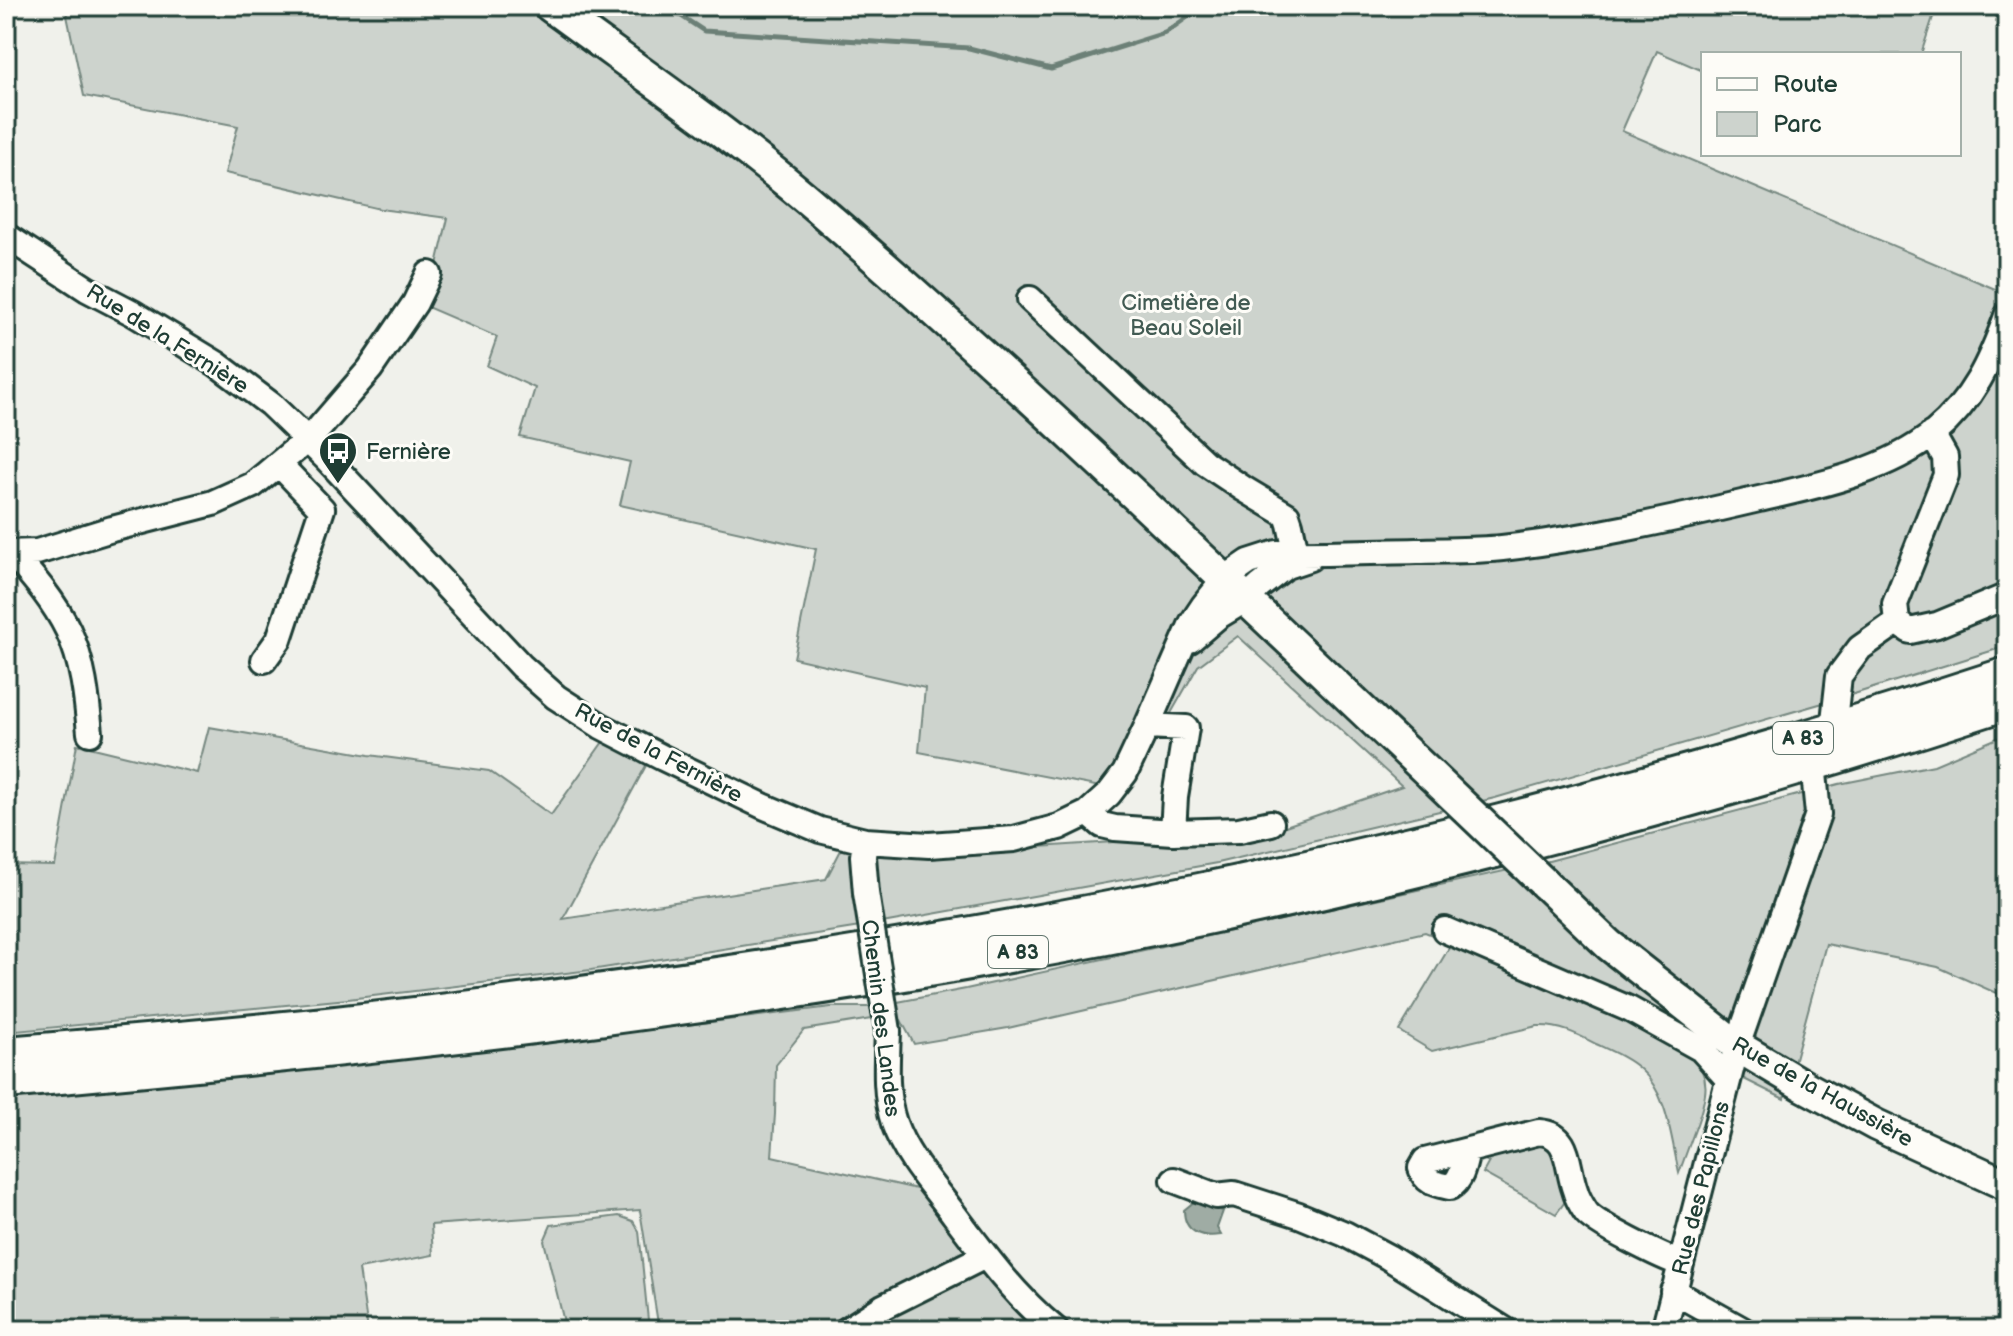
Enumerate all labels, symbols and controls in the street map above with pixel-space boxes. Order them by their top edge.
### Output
legend [1701,52,1961,156]
text: Route [1773,70,1838,99]
text: Parc [1773,110,1822,139]
street label: Rue de la Fernière [81,278,253,400]
park label: Cimetière de Beau Soleil [1121,290,1251,342]
bus stop icon: Fernière [317,430,359,485]
place label: Fernière [366,439,451,466]
street label: Rue de la Fernière [570,698,747,809]
road number: A 83 [1773,722,1833,754]
street label: Chemin des Landes [855,918,906,1118]
road number: A 83 [988,936,1048,968]
street label: Rue de la Haussière [1727,1031,1918,1153]
street label: Rue des Papillons [1667,1099,1736,1278]

